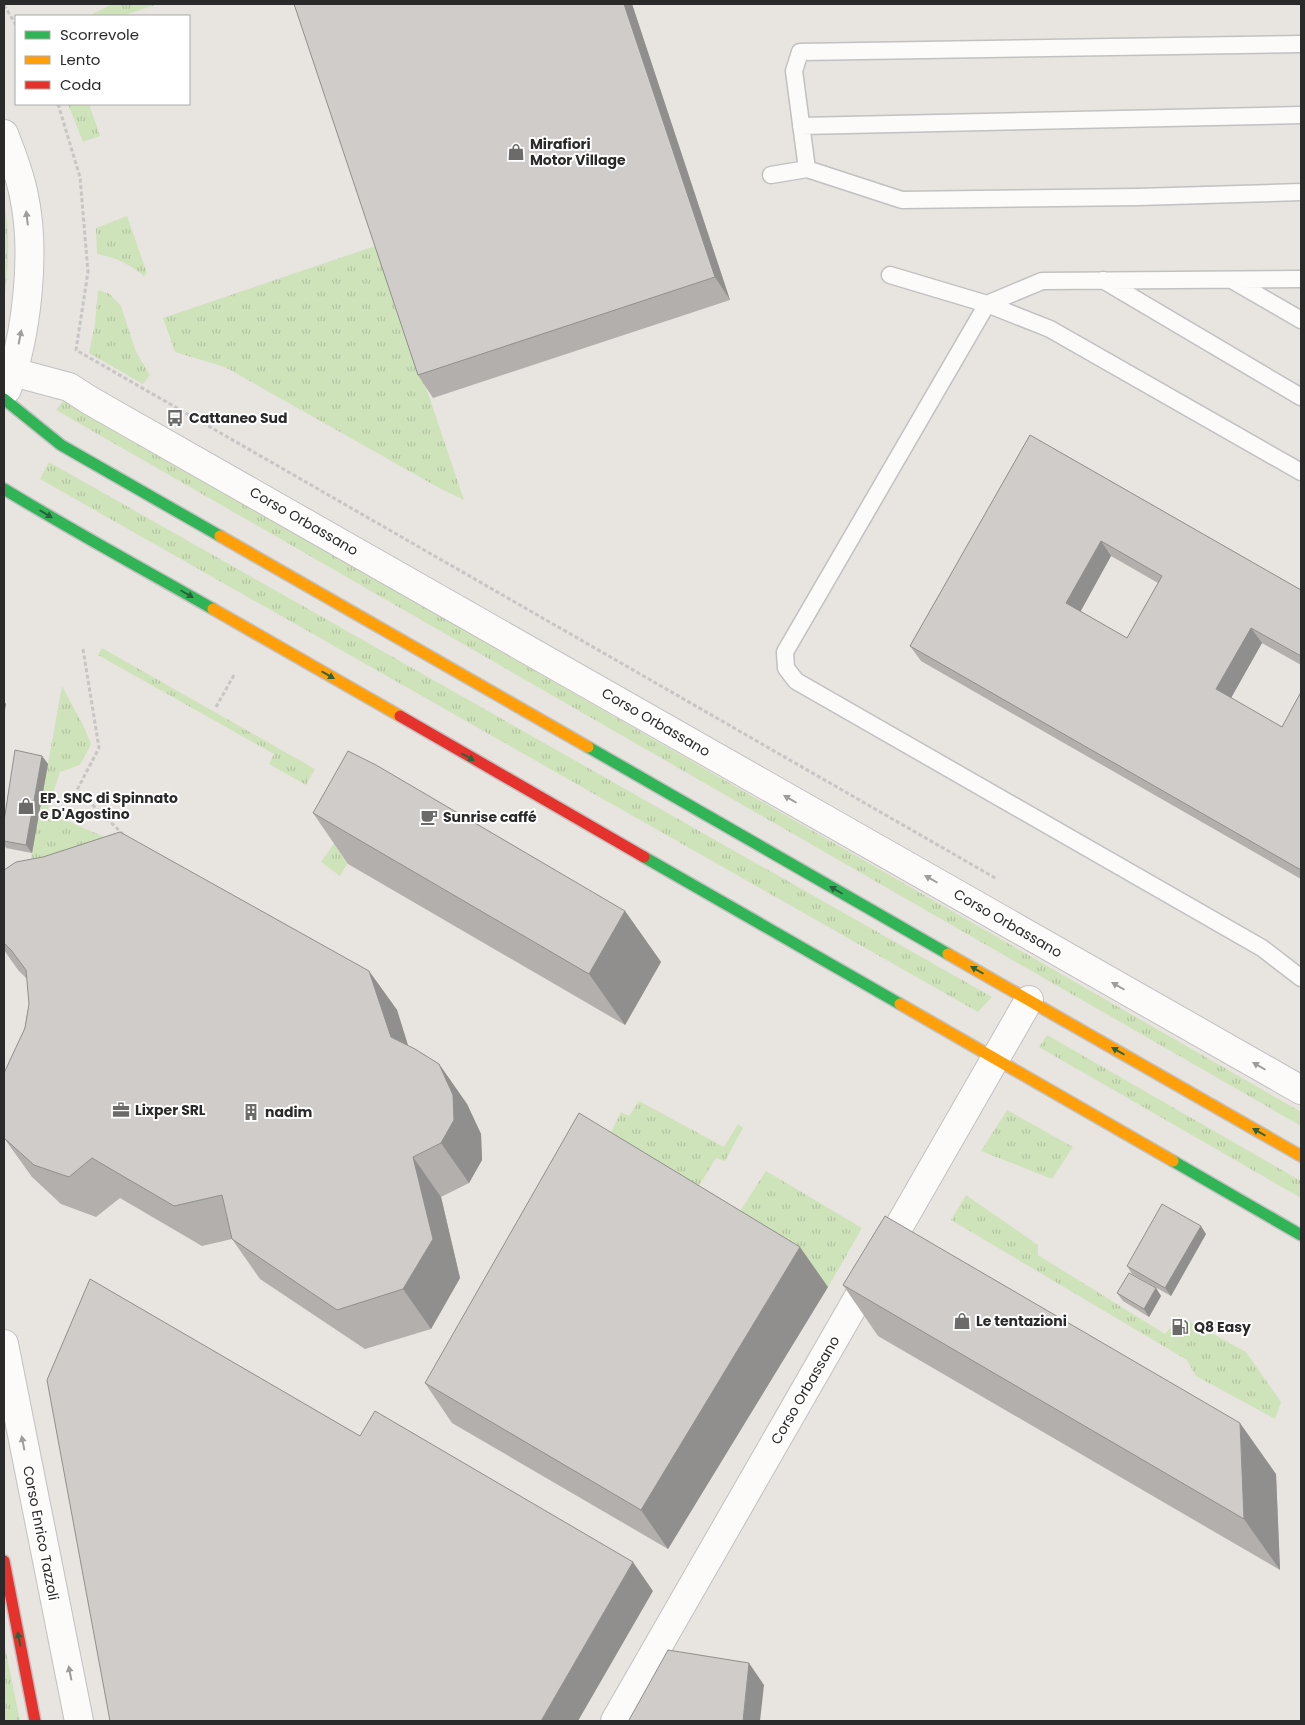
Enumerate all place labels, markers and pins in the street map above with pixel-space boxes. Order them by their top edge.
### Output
place label: Mirafiori Motor Village [530,134,626,170]
shop icon: Mirafiori Motor Village [506,142,526,162]
bus stop icon: Cattaneo Sud [165,408,185,428]
place label: Cattaneo Sud [189,408,288,428]
place label: EP. SNC di Spinnato e D'Agostino [40,788,178,824]
shop icon: EP. SNC di Spinnato e D'Agostino [16,796,36,816]
cafe icon: Sunrise caffé [419,807,439,827]
place label: Sunrise caffé [443,807,537,827]
office icon: Lixper SRL [111,1100,131,1120]
place label: Lixper SRL [135,1100,206,1120]
building icon: nadim [241,1102,261,1122]
place label: nadim [265,1102,313,1122]
shop icon: Le tentazioni [952,1311,972,1331]
place label: Le tentazioni [976,1311,1067,1331]
fuel station icon: Q8 Easy [1170,1317,1190,1337]
place label: Q8 Easy [1194,1317,1251,1337]

